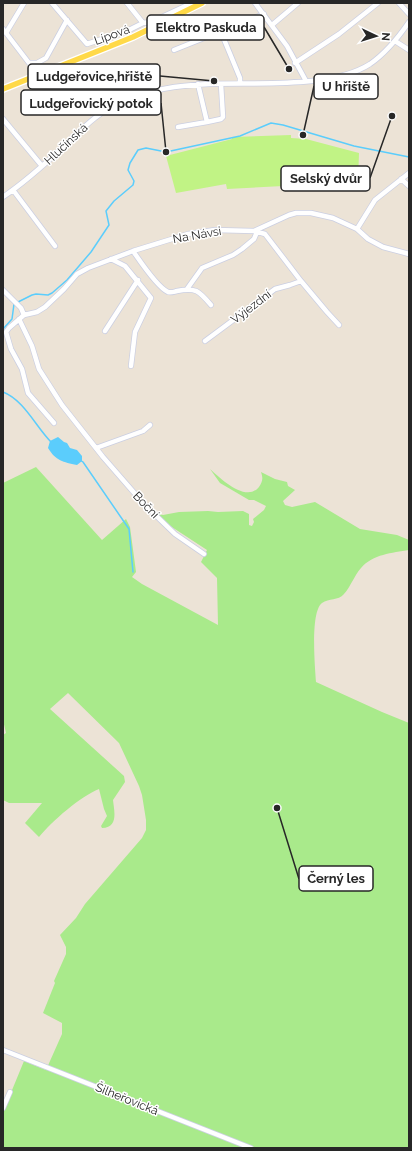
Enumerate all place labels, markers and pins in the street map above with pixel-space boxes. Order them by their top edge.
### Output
callout: Elektro Paskuda [147,15,264,40]
callout: Ludgeřovice,hřiště [28,64,160,89]
callout: U hřiště [314,74,378,99]
callout: Ludgeřovický potok [21,90,161,115]
callout: Selský dvůr [281,166,370,191]
callout: Černý les [299,866,373,891]

